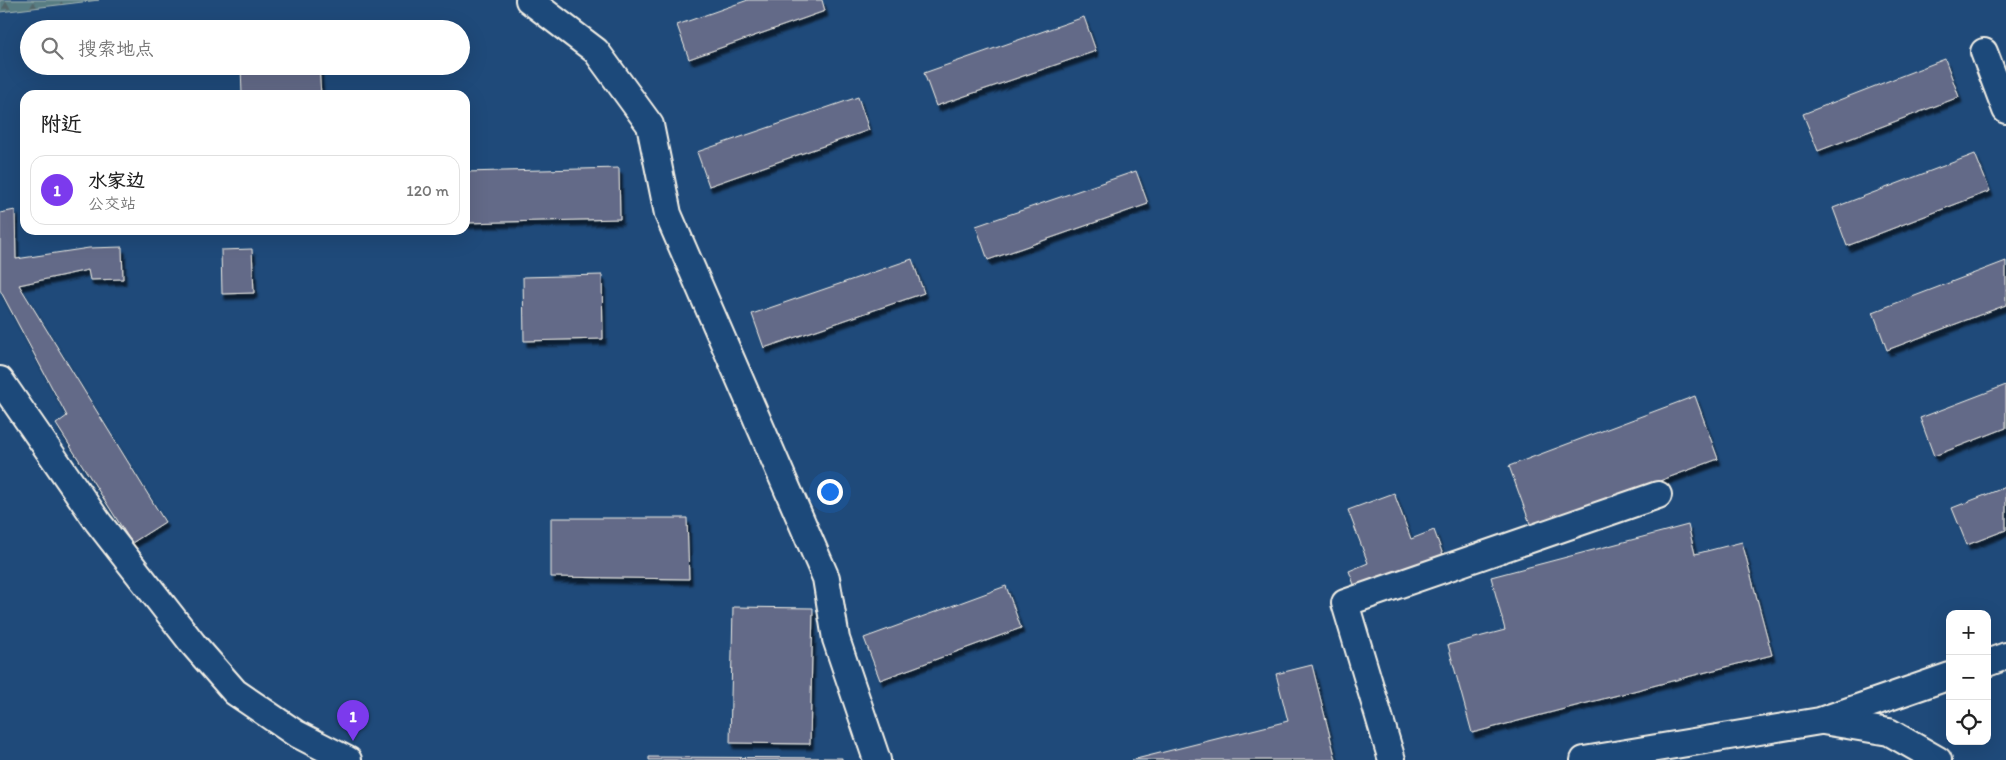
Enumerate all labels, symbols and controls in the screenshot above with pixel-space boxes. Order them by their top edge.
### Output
search box [20,20,470,75]
icon: search [38,34,66,62]
text: 搜索地点 [78,37,154,60]
text: 附近 [40,111,82,136]
text: 水家边 [88,169,145,192]
text: 1 [53,181,61,200]
text: 120 m [406,181,449,200]
text: 公交站 [88,194,136,213]
your location [817,479,843,505]
map controls [1946,610,1991,745]
button: + [1946,610,1991,655]
button: − [1946,655,1991,700]
pin: 1 [337,700,369,741]
button: locate [1946,700,1991,745]

